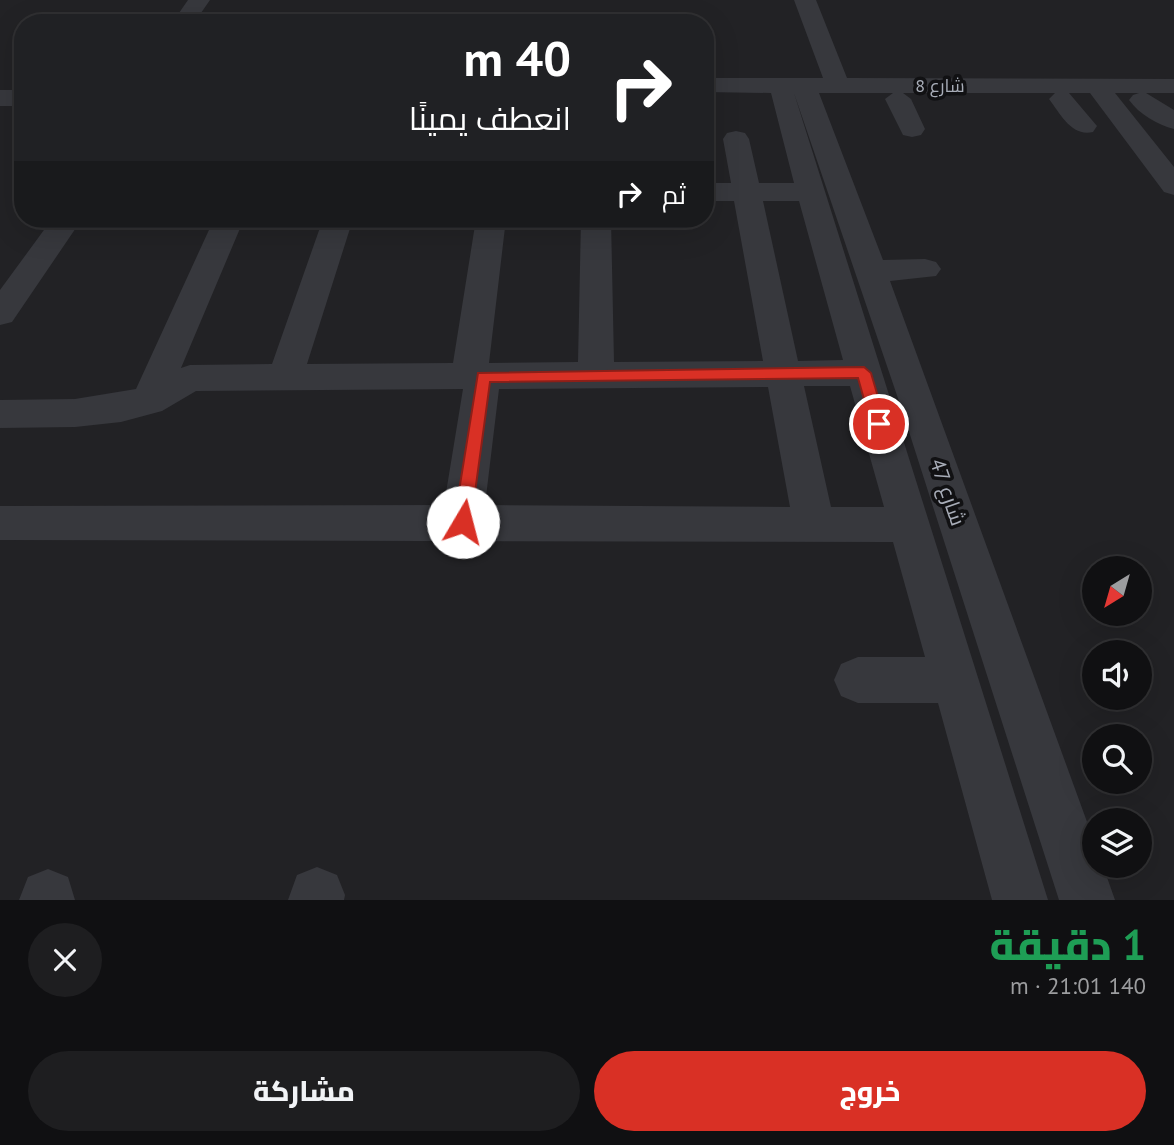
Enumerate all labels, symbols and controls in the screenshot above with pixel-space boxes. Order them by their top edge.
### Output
text: 40 m [464,26,571,90]
icon: right [595,42,686,133]
street label: شارع 8 [915,74,965,98]
text: انعطف يمينًا [409,97,571,139]
icon: right [610,175,648,213]
text: ثم [662,178,686,211]
pin [849,394,909,454]
icon: arrive [860,405,898,443]
street label: شارع 47 [923,455,972,529]
position arrow [426,485,500,559]
north arrow [1082,556,1152,626]
map controls [1082,556,1152,878]
button: sound [1082,640,1152,710]
button: search [1082,724,1152,794]
button: layers [1082,808,1152,878]
text: 1 دقيقة [990,917,1146,972]
button: close [28,923,102,997]
text: 140 m · 21:01 [1010,971,1146,1000]
button: مشاركة [28,1051,580,1131]
button: خروج [594,1051,1146,1131]

